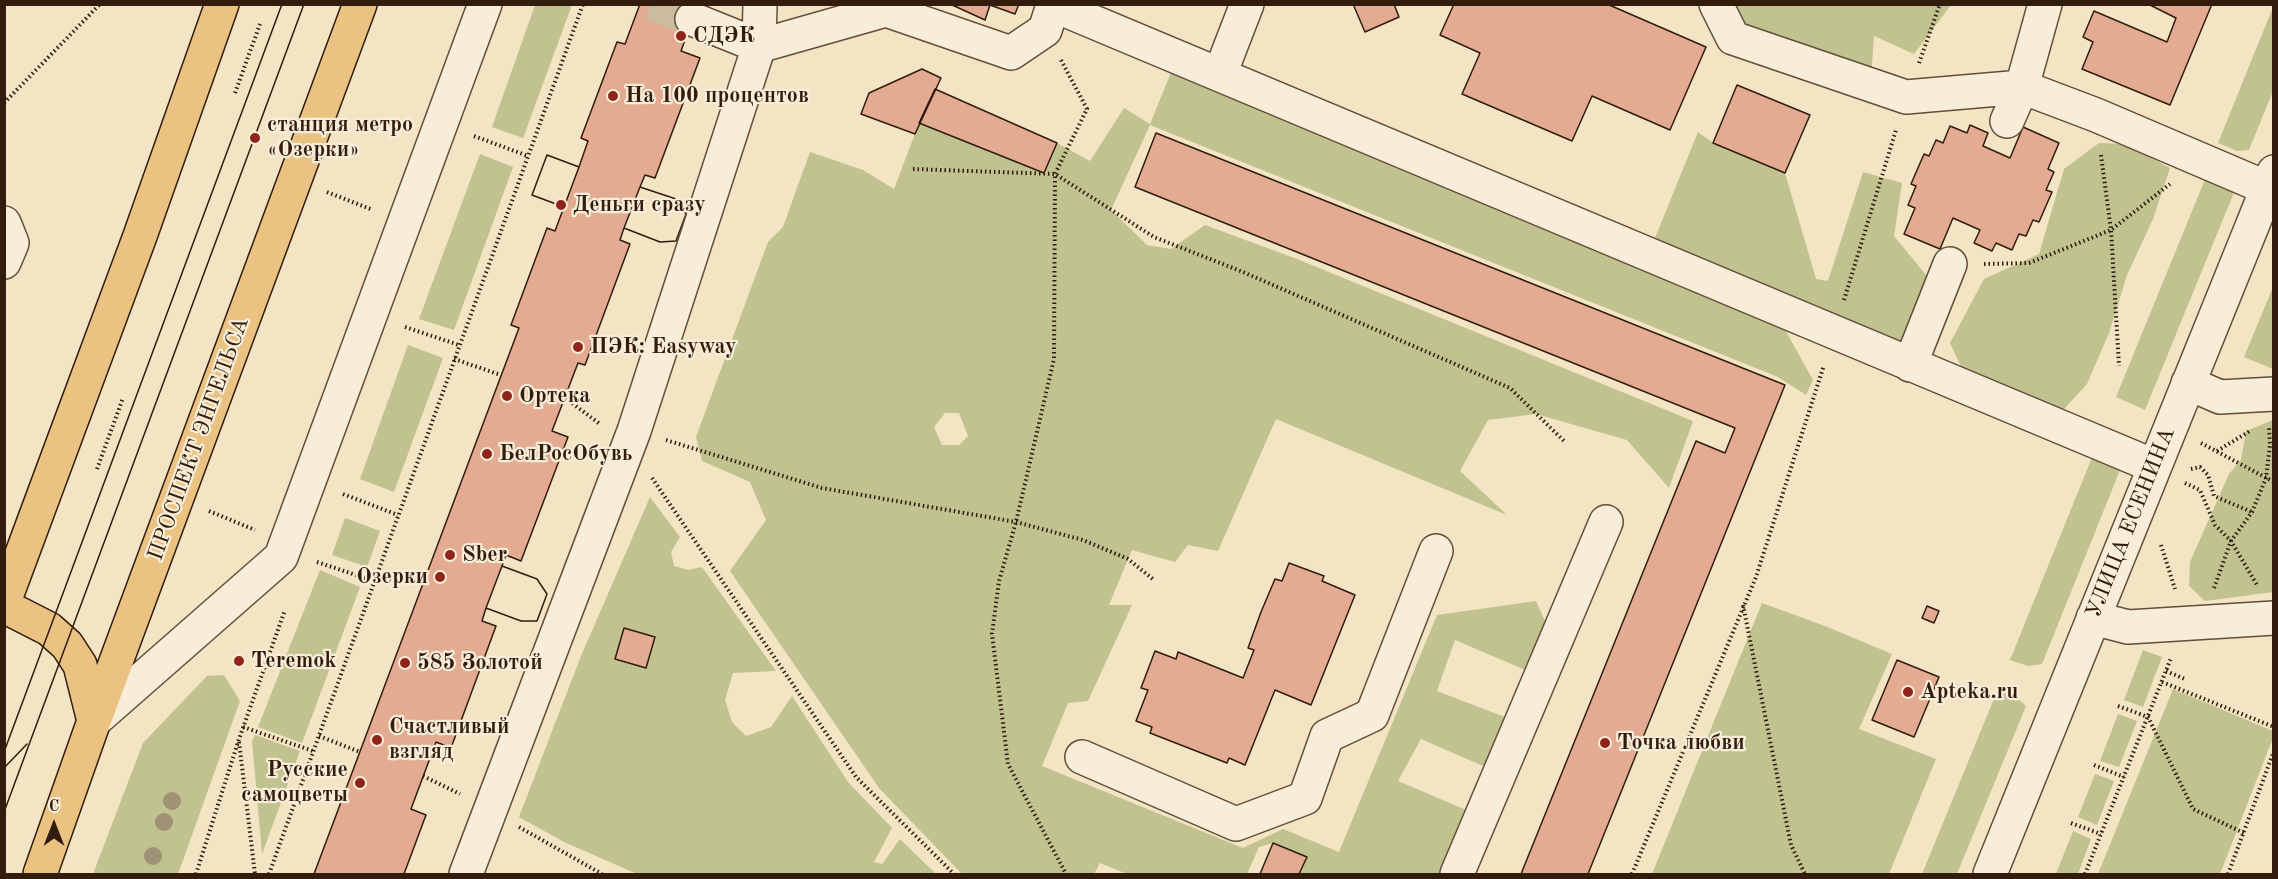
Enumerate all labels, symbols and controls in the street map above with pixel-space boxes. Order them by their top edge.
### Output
place label: СДЭК [693,23,755,49]
marker: СДЭК [674,29,688,43]
place label: На 100 процентов [625,83,809,109]
marker: На 100 процентов [606,89,620,103]
place label: станция метро «Озерки» [267,112,413,164]
marker: станция метро «Озерки» [248,131,262,145]
place label: Деньги сразу [573,192,706,218]
marker: Деньги сразу [554,198,568,212]
street label: ПРОСПЕКТ ЭНГЕЛЬСА [143,314,255,564]
place label: ПЭК: Easyway [590,334,737,360]
marker: ПЭК: Easyway [571,340,585,354]
place label: Ортека [519,383,590,409]
marker: Ортека [500,389,514,403]
street label: УЛИЦА ЕСЕНИНА [2081,424,2181,622]
place label: БелРосОбувь [499,441,632,467]
marker: БелРосОбувь [480,447,494,461]
place label: Sber [462,542,507,568]
marker: Sber [443,548,457,562]
place label: Озерки [356,564,428,590]
marker: Озерки [433,570,447,584]
place label: Teremok [251,648,337,674]
place label: 585 Золотой [417,650,543,676]
marker: Teremok [232,654,246,668]
marker: 585 Золотой [398,656,412,670]
place label: Apteka.ru [1920,679,2018,705]
marker: Apteka.ru [1901,685,1915,699]
place label: Счастливый взгляд [389,714,509,766]
place label: Точка любви [1617,730,1745,756]
marker: Счастливый взгляд [370,733,384,747]
marker: Точка любви [1598,736,1612,750]
place label: Русские самоцветы [241,757,348,808]
marker: Русские самоцветы [353,776,367,790]
north arrow [24,795,84,855]
text: С [49,799,59,815]

